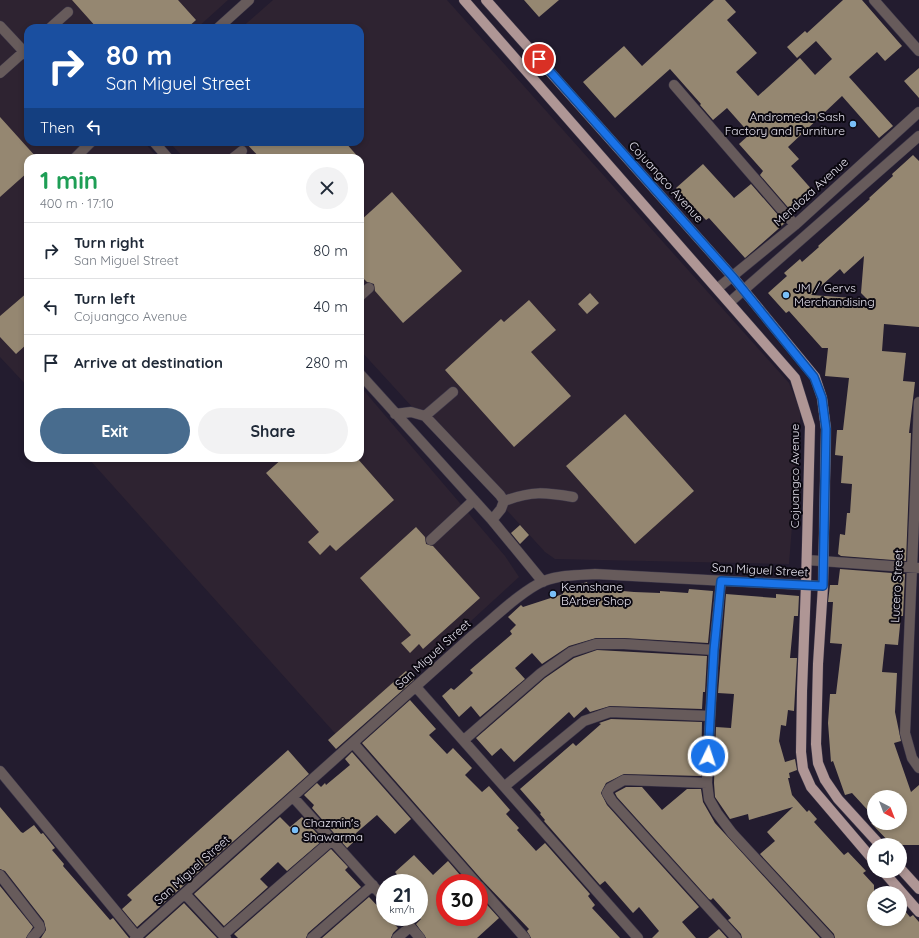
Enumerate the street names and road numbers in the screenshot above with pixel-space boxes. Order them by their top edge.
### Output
street label: Cojuangco Avenue [626,138,707,226]
street label: Mendoza Avenue [770,154,851,229]
street label: Cojuangco Avenue [787,424,802,528]
street label: Lucero Street [887,549,906,623]
street label: San Miguel Street [711,559,809,580]
street label: San Miguel Street [392,616,474,692]
street label: San Miguel Street [151,832,233,908]

